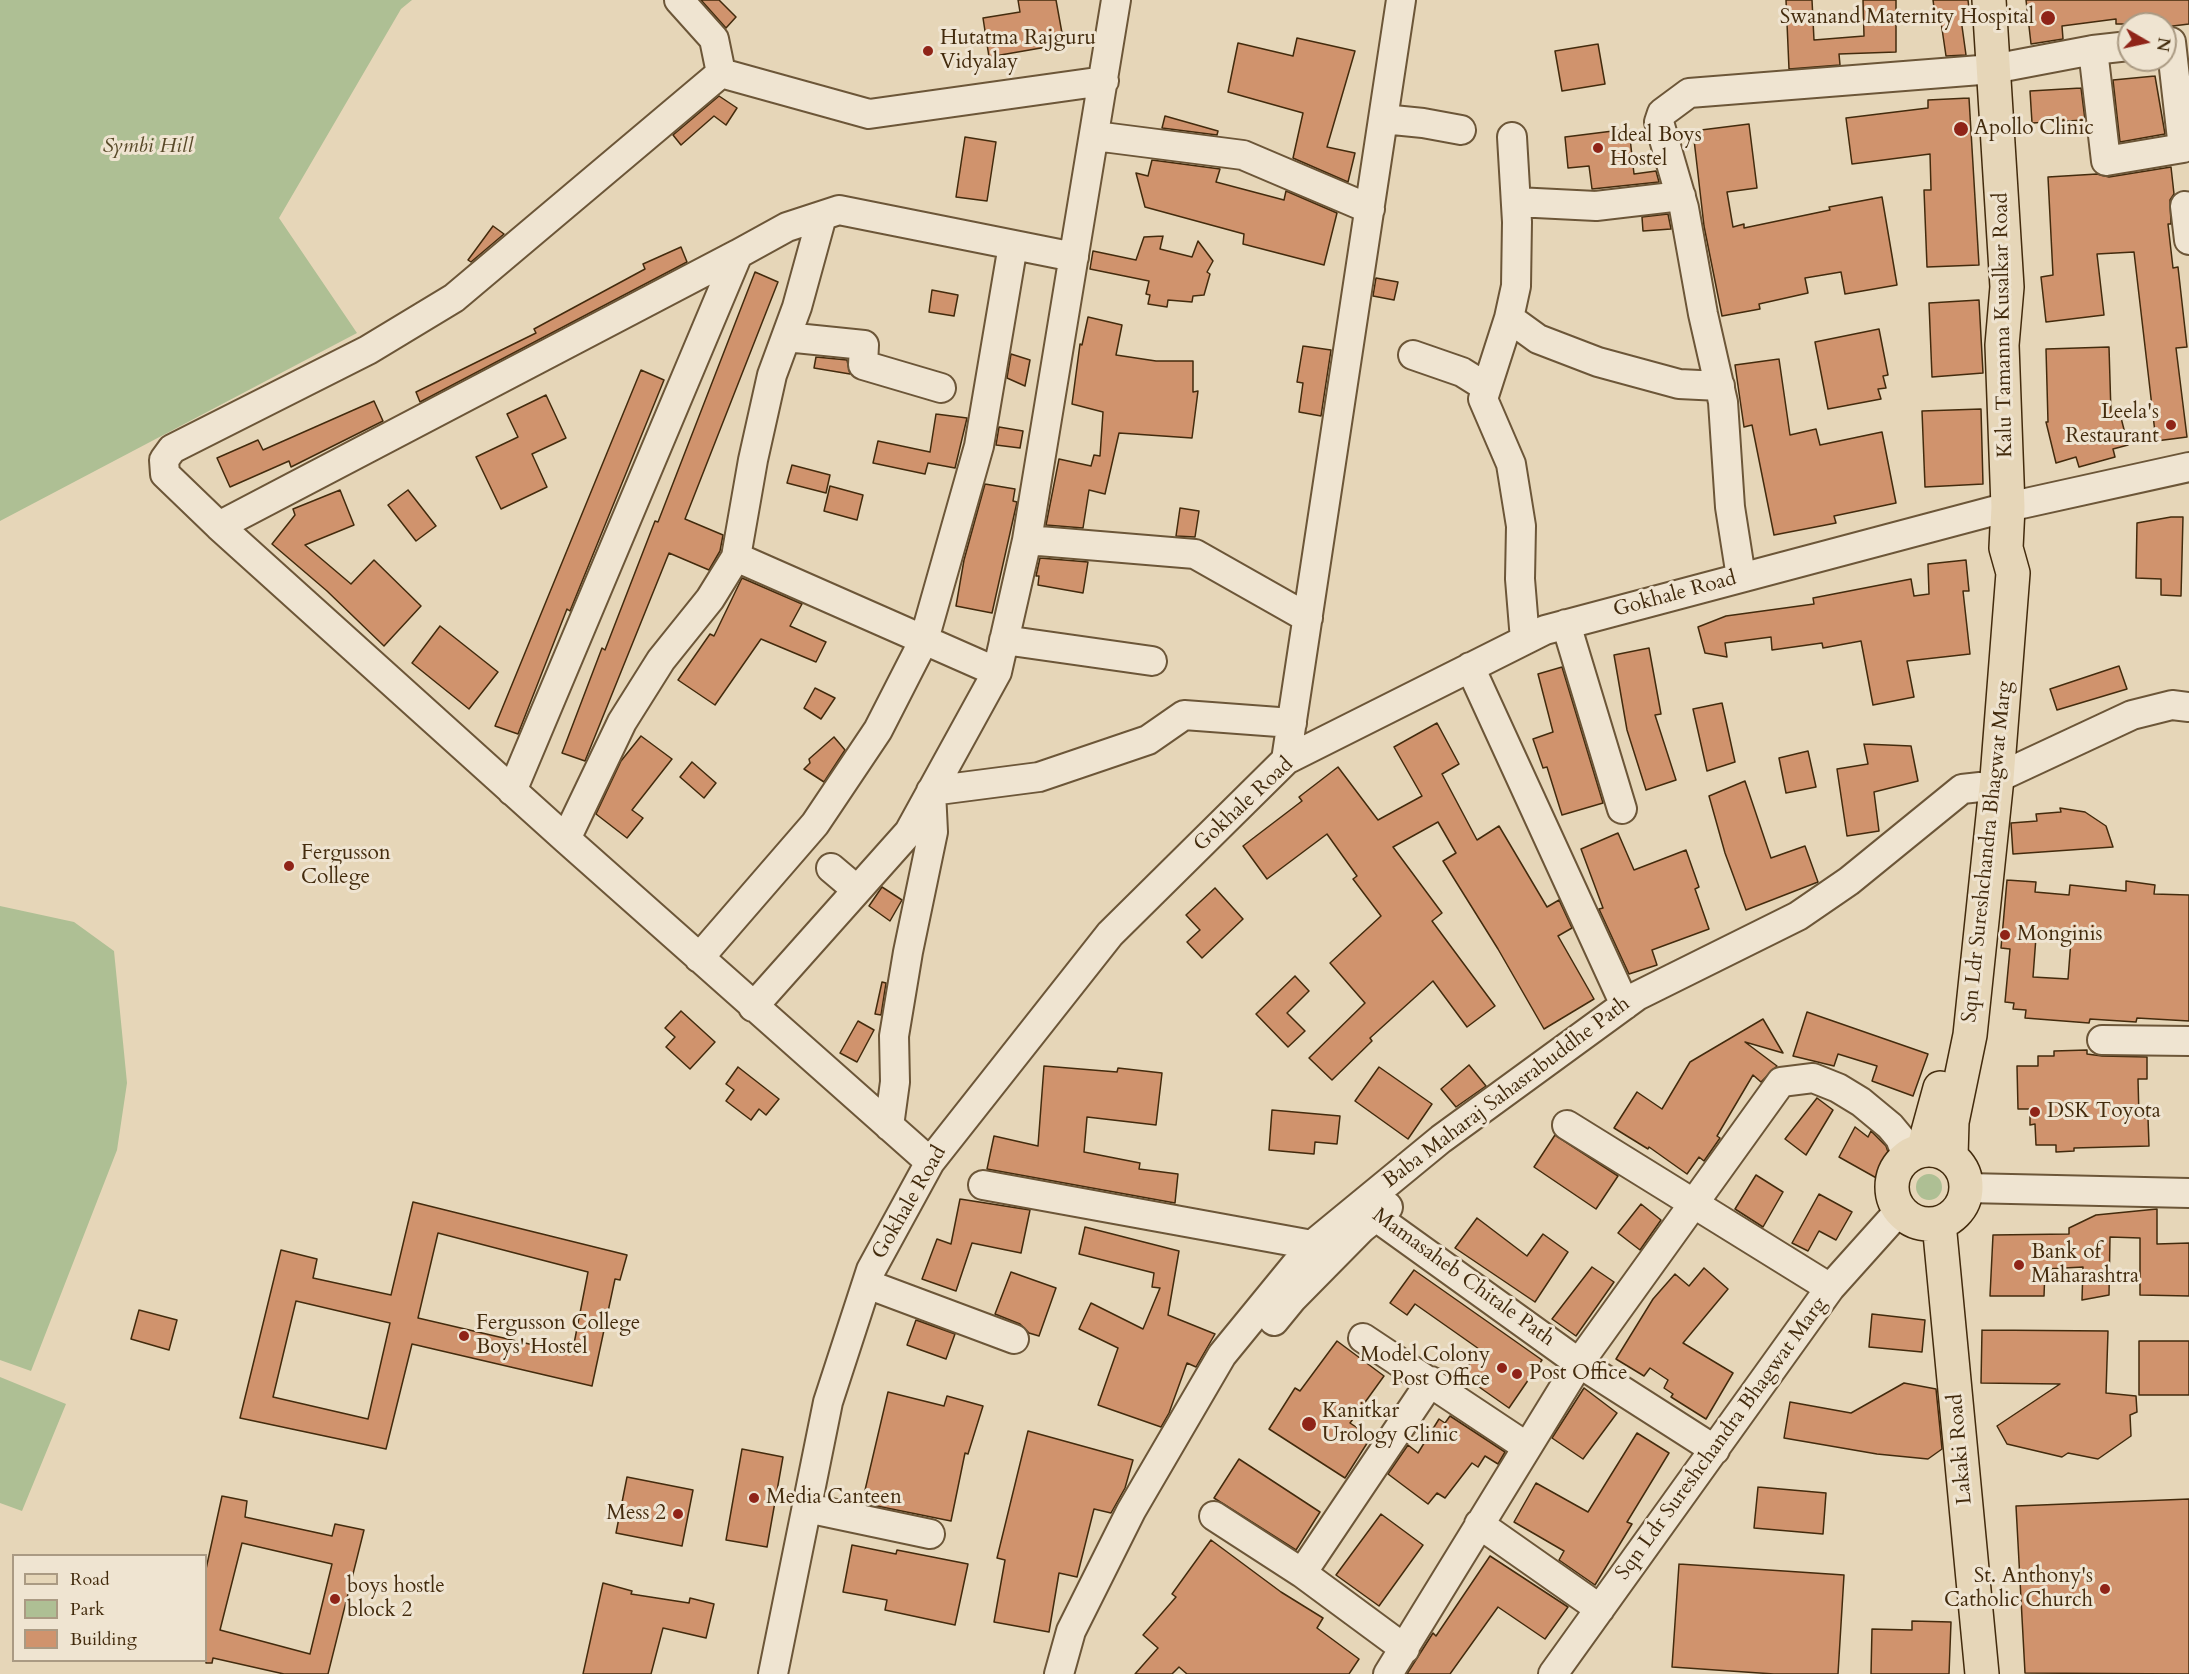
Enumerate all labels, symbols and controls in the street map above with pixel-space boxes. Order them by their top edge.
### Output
place label: Swanand Maternity Hospital [1780,5,2034,31]
marker: Swanand Maternity Hospital [2039,9,2057,27]
north arrow [2117,12,2177,72]
place label: Hutatma Rajguru Vidyalay [940,26,1096,76]
text: N [2151,36,2175,53]
marker: Hutatma Rajguru Vidyalay [921,44,935,58]
place label: Apollo Clinic [1974,116,2094,142]
marker: Apollo Clinic [1952,120,1970,138]
place label: Ideal Boys Hostel [1610,123,1702,173]
park label: Symbi Hill [103,134,193,160]
marker: Ideal Boys Hostel [1591,141,1605,155]
street label: Kalu Tamanna Kusalkar Road [1989,192,2019,458]
place label: Leela's Restaurant [2065,400,2159,450]
marker: Leela's Restaurant [2164,418,2178,432]
street label: Gokhale Road [1611,566,1739,624]
street label: Sqn Ldr Sureshchandra Bhagwat Marg [1958,680,2018,1024]
street label: Gokhale Road [1189,753,1299,857]
place label: Fergusson College [301,841,391,891]
marker: Fergusson College [282,859,296,873]
place label: Monginis [2017,922,2103,948]
marker: Monginis [1998,928,2012,942]
street label: Baba Maharaj Sahasrabuddhe Path [1379,992,1635,1194]
place label: DSK Toyota [2047,1099,2161,1125]
marker: DSK Toyota [2028,1105,2042,1119]
street label: Gokhale Road [867,1142,953,1264]
street label: Mamasaheb Chitale Path [1367,1203,1559,1353]
place label: Bank of Maharashtra [2031,1240,2139,1290]
marker: Bank of Maharashtra [2012,1258,2026,1272]
street label: Sqn Ldr Sureshchandra Bhagwat Marg [1611,1293,1833,1585]
place label: Fergusson College Boys' Hostel [476,1311,640,1361]
marker: Fergusson College Boys' Hostel [457,1329,471,1343]
place label: Model Colony Post Office [1360,1343,1490,1393]
marker: Model Colony Post Office [1495,1361,1509,1375]
place label: Post Office [1529,1361,1627,1387]
marker: Post Office [1510,1367,1524,1381]
street label: Lakaki Road [1944,1393,1978,1505]
place label: Kanitkar Urology Clinic [1322,1399,1458,1449]
marker: Kanitkar Urology Clinic [1300,1415,1318,1433]
place label: Media Canteen [766,1485,902,1511]
marker: Media Canteen [747,1491,761,1505]
place label: Mess 2 [606,1501,666,1527]
marker: Mess 2 [671,1507,685,1521]
legend [12,1554,207,1662]
place label: St. Anthony's Catholic Church [1944,1564,2093,1614]
text: Road [70,1567,110,1592]
place label: boys hostle block 2 [347,1574,445,1624]
marker: St. Anthony's Catholic Church [2098,1582,2112,1596]
marker: boys hostle block 2 [328,1592,342,1606]
text: Park [70,1597,105,1622]
text: Building [70,1627,137,1652]

